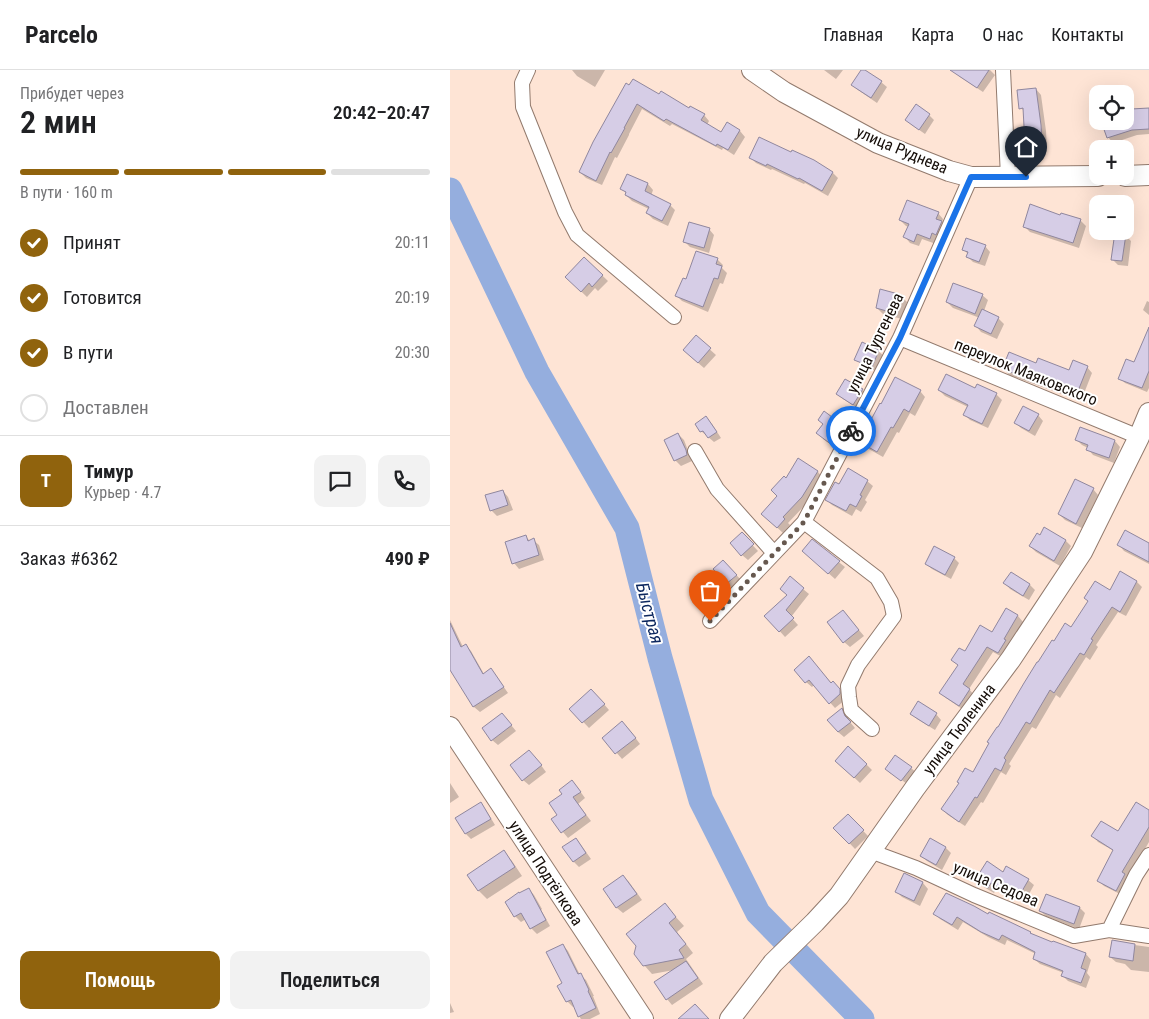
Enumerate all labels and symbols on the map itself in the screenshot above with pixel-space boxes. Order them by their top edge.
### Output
street label: улица Руднева [853,122,951,178]
pin [1005,126,1047,177]
street label: улица Тургенева [843,290,907,396]
street label: переулок Маяковского [952,335,1100,409]
courier [826,406,876,456]
pin [689,570,731,621]
water label: Быстрая [632,580,668,646]
street label: улица Тюленина [919,680,999,778]
street label: улица Подтёлкова [505,817,587,929]
street label: улица Седова [950,857,1042,911]

